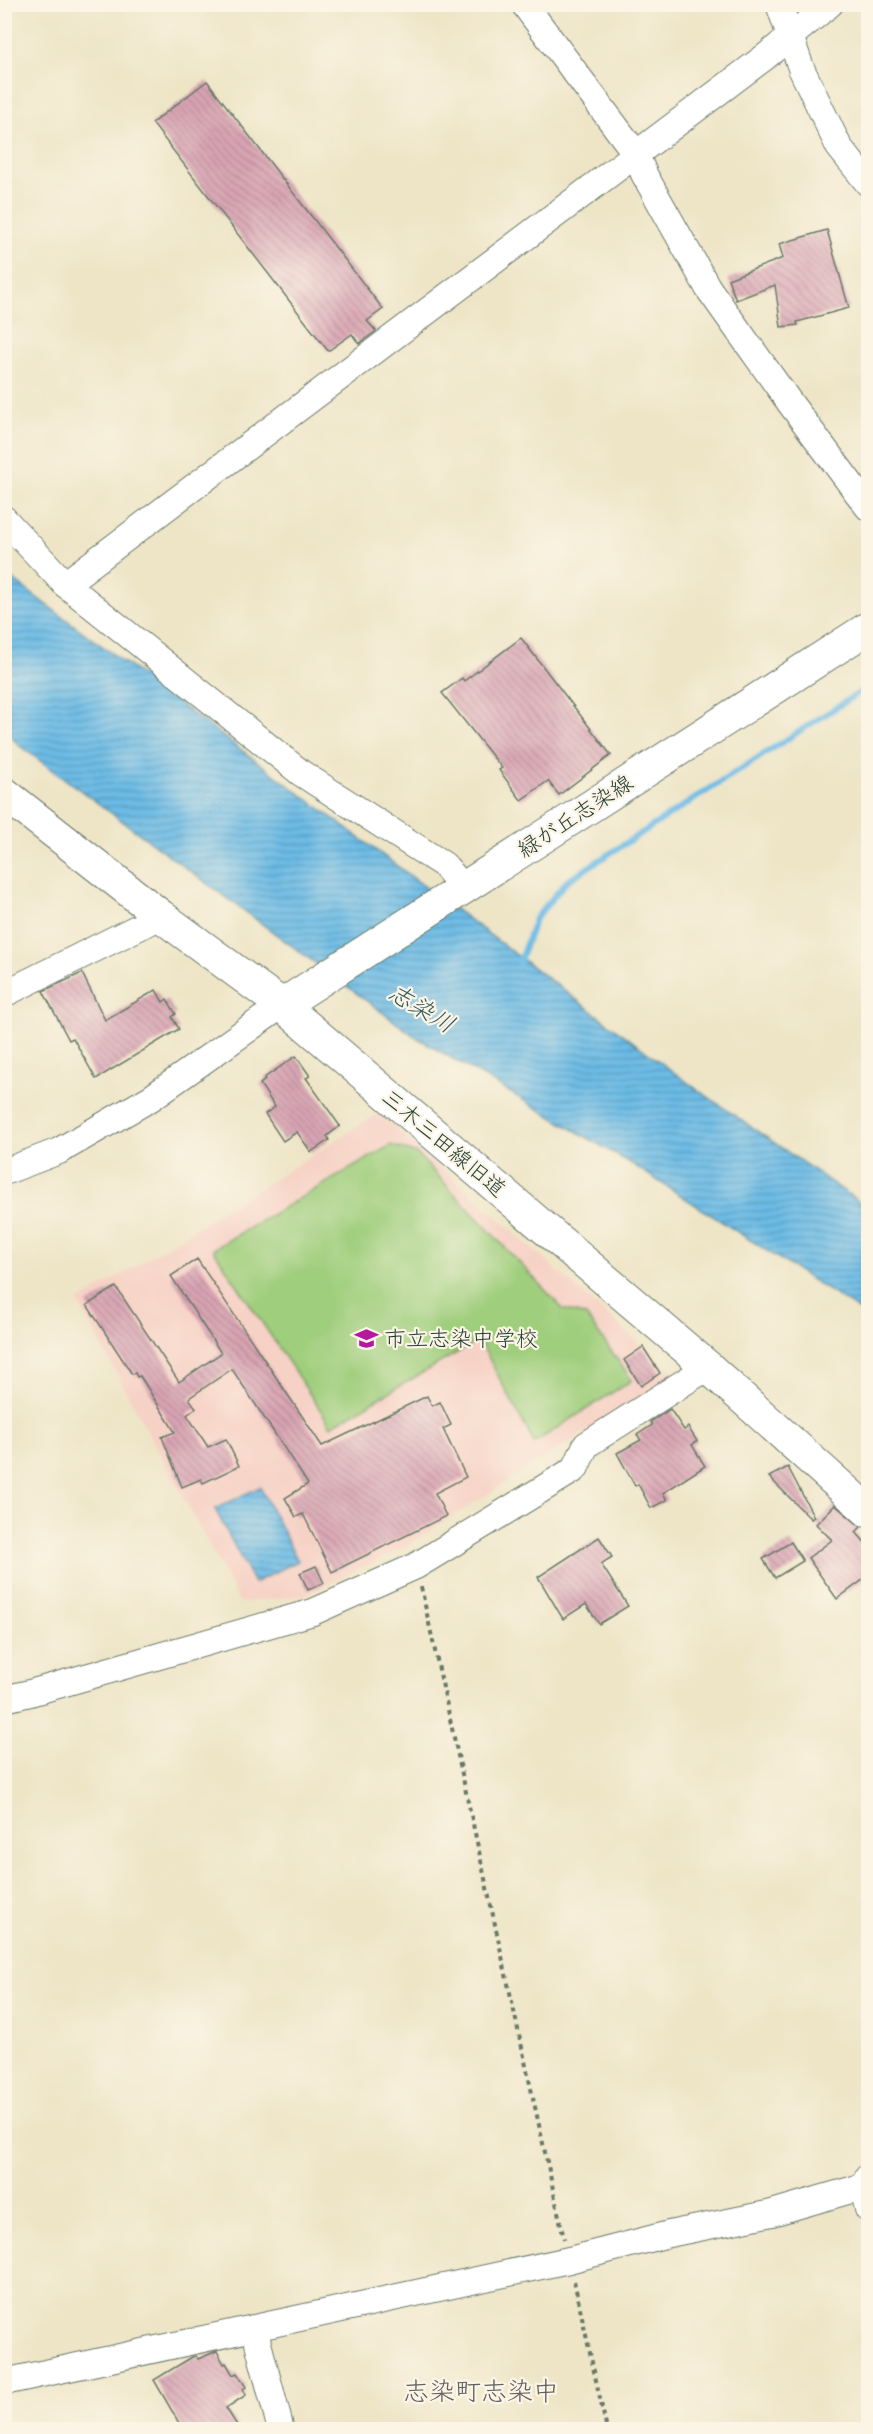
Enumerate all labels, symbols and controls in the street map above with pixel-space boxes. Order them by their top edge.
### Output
street label: 緑が丘志染線 [512,769,638,863]
water label: 志染川 [384,977,460,1039]
street label: 三木三田線旧道 [376,1083,512,1203]
school or university icon: 市立志染中学校 [353,1325,379,1351]
place label: 市立志染中学校 [384,1325,538,1352]
district label: 志染町志染中 [403,2375,559,2407]

